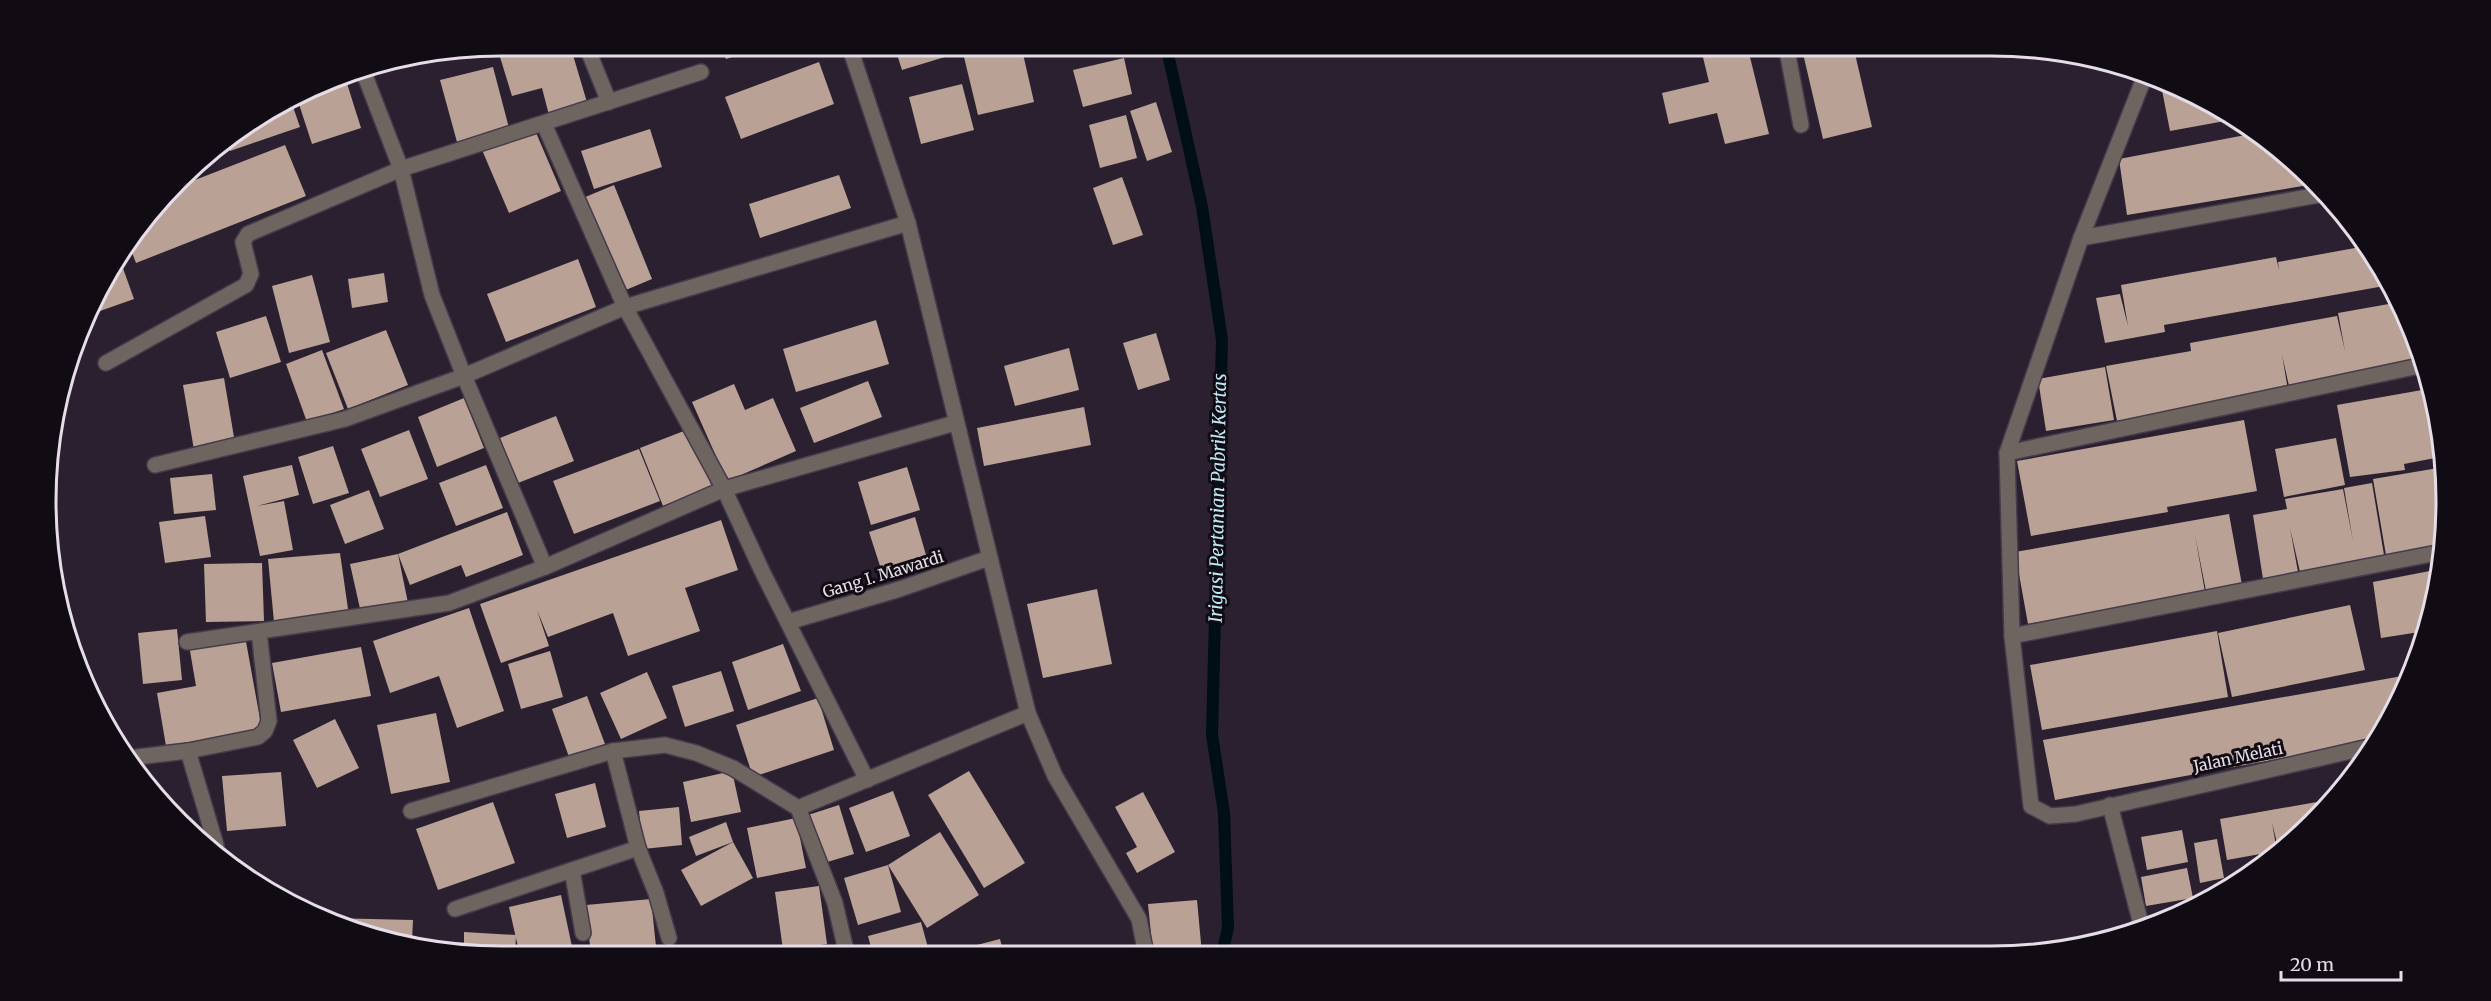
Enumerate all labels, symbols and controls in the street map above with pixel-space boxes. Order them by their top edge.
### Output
water label: Irigasi Pertanian Pabrik Kertas [1204,373,1231,623]
street label: Gang I. Mawardi [820,546,946,602]
street label: Jalan Melati [2190,738,2285,776]
scale bar [2281,944,2401,982]
text: 20 m [2290,953,2334,976]

